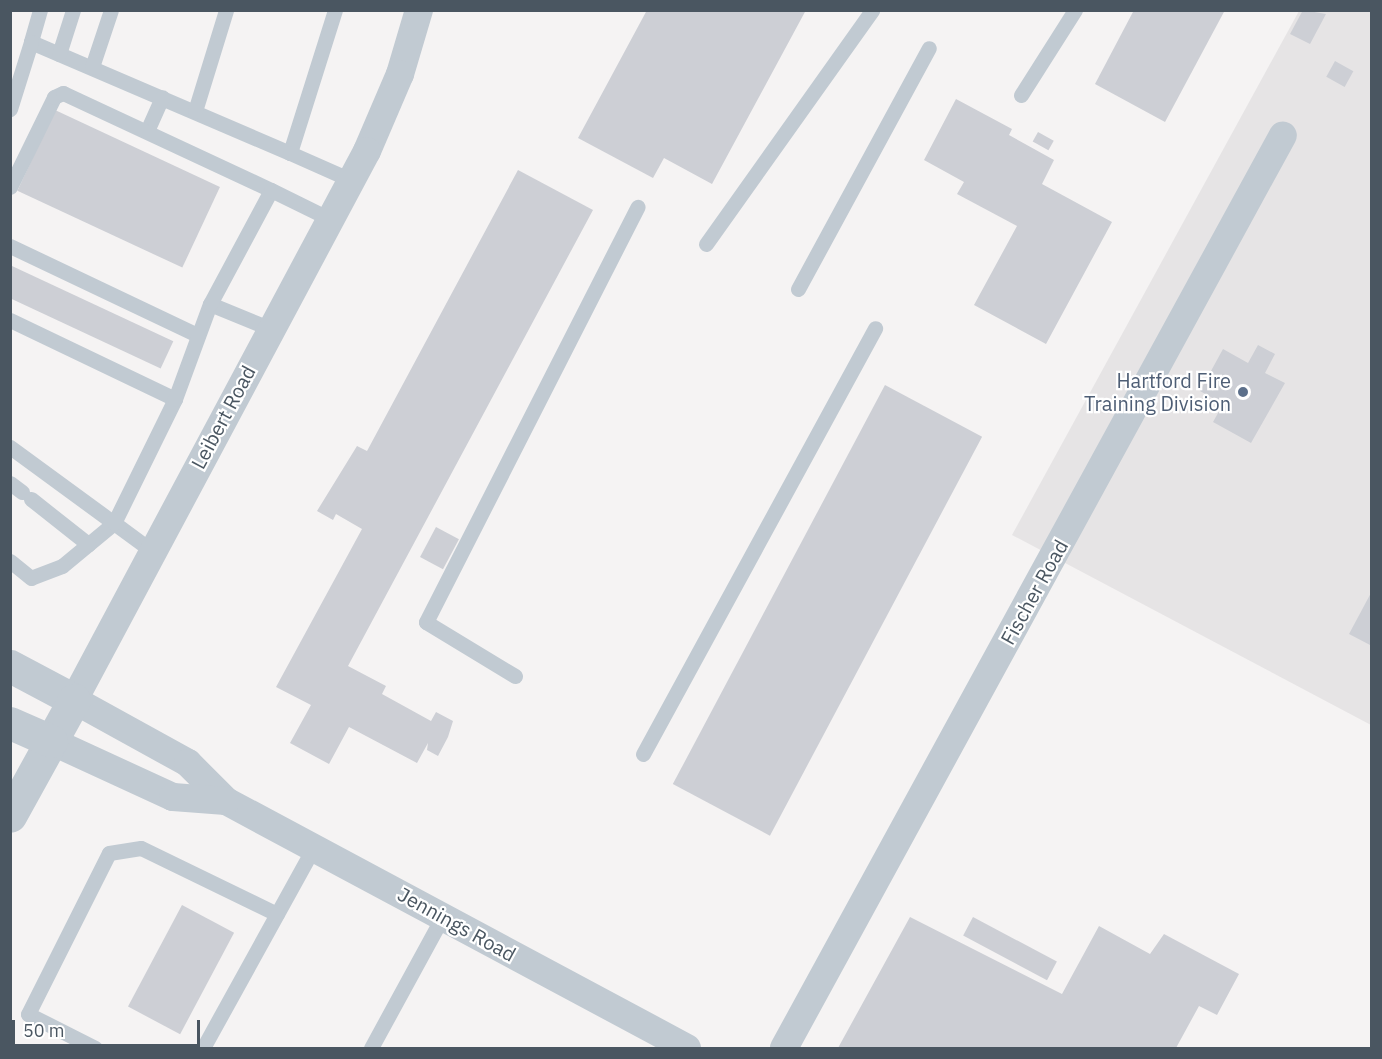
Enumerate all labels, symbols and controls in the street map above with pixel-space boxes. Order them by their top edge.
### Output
street label: Leibert Road [186,361,260,473]
place label: Hartford Fire Training Division [1084,368,1231,415]
marker: Hartford Fire Training Division [1236,385,1250,399]
street label: Fischer Road [995,535,1073,649]
street label: Jennings Road [394,882,520,966]
scale bar [15,1008,202,1046]
text: 50 m [23,1019,65,1042]

